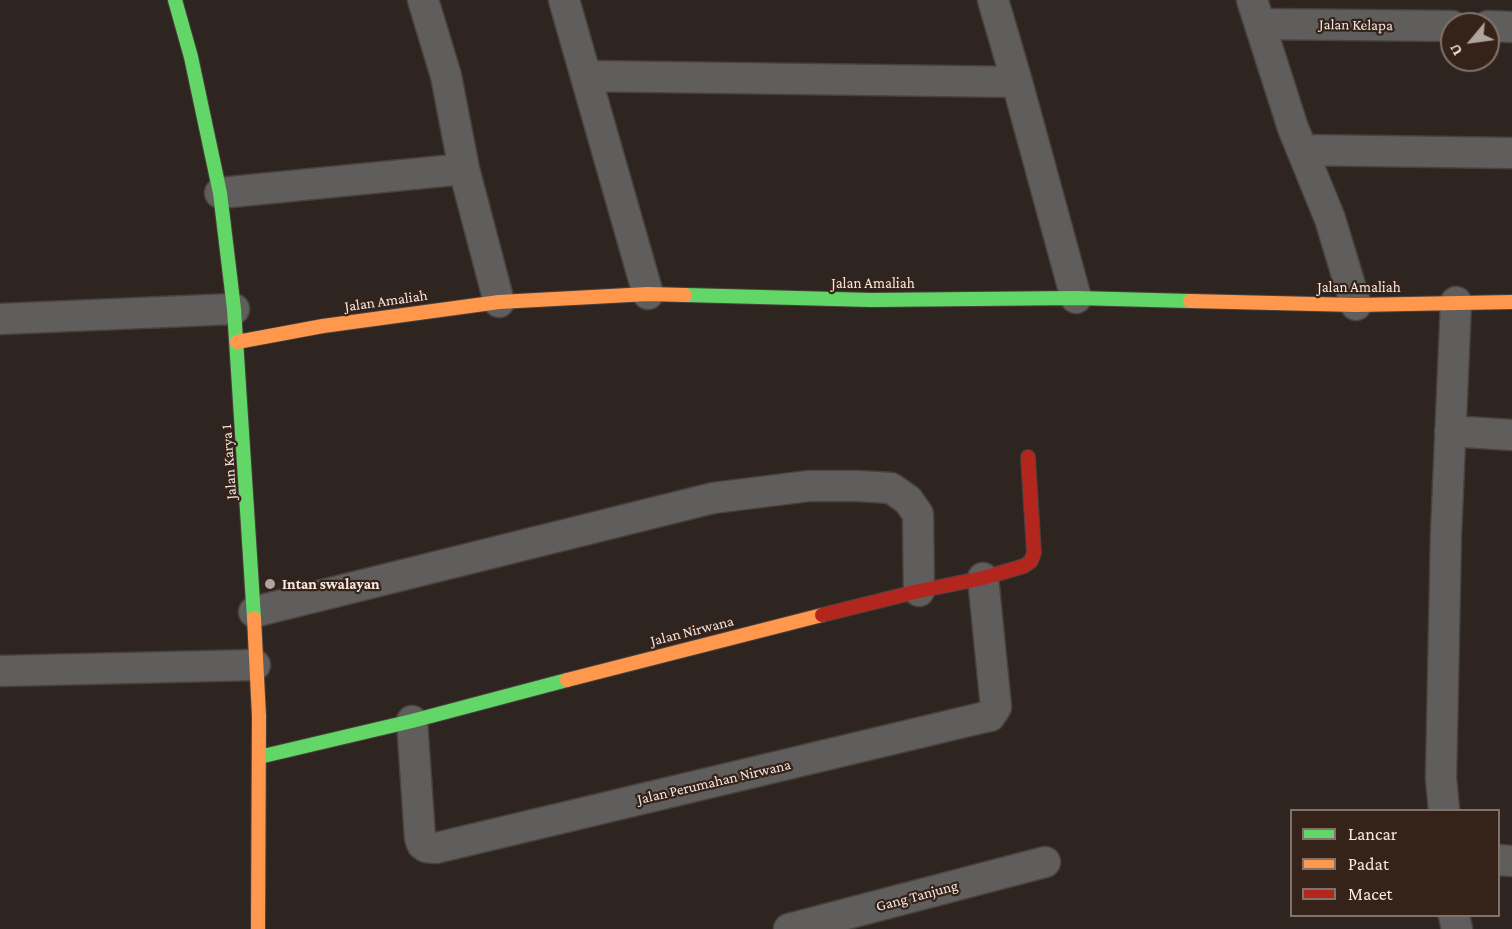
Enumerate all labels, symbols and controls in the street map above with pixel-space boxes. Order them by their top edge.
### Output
north arrow [1440,12,1500,72]
street label: Jalan Kelapa [1319,15,1393,35]
text: U [1445,41,1466,59]
street label: Jalan Amaliah [831,274,915,292]
street label: Jalan Amaliah [1317,278,1401,296]
street label: Jalan Amaliah [343,286,429,316]
street label: Jalan Karya 1 [217,424,241,500]
place label: Intan swalayan [282,575,380,593]
marker: Intan swalayan [263,577,277,591]
street label: Jalan Nirwana [649,612,735,650]
street label: Jalan Perumahan Nirwana [635,756,793,808]
legend [1290,809,1500,917]
text: Lancar [1348,824,1397,844]
text: Padat [1348,854,1389,874]
street label: Gang Tanjung [874,876,960,916]
text: Macet [1348,884,1393,904]

